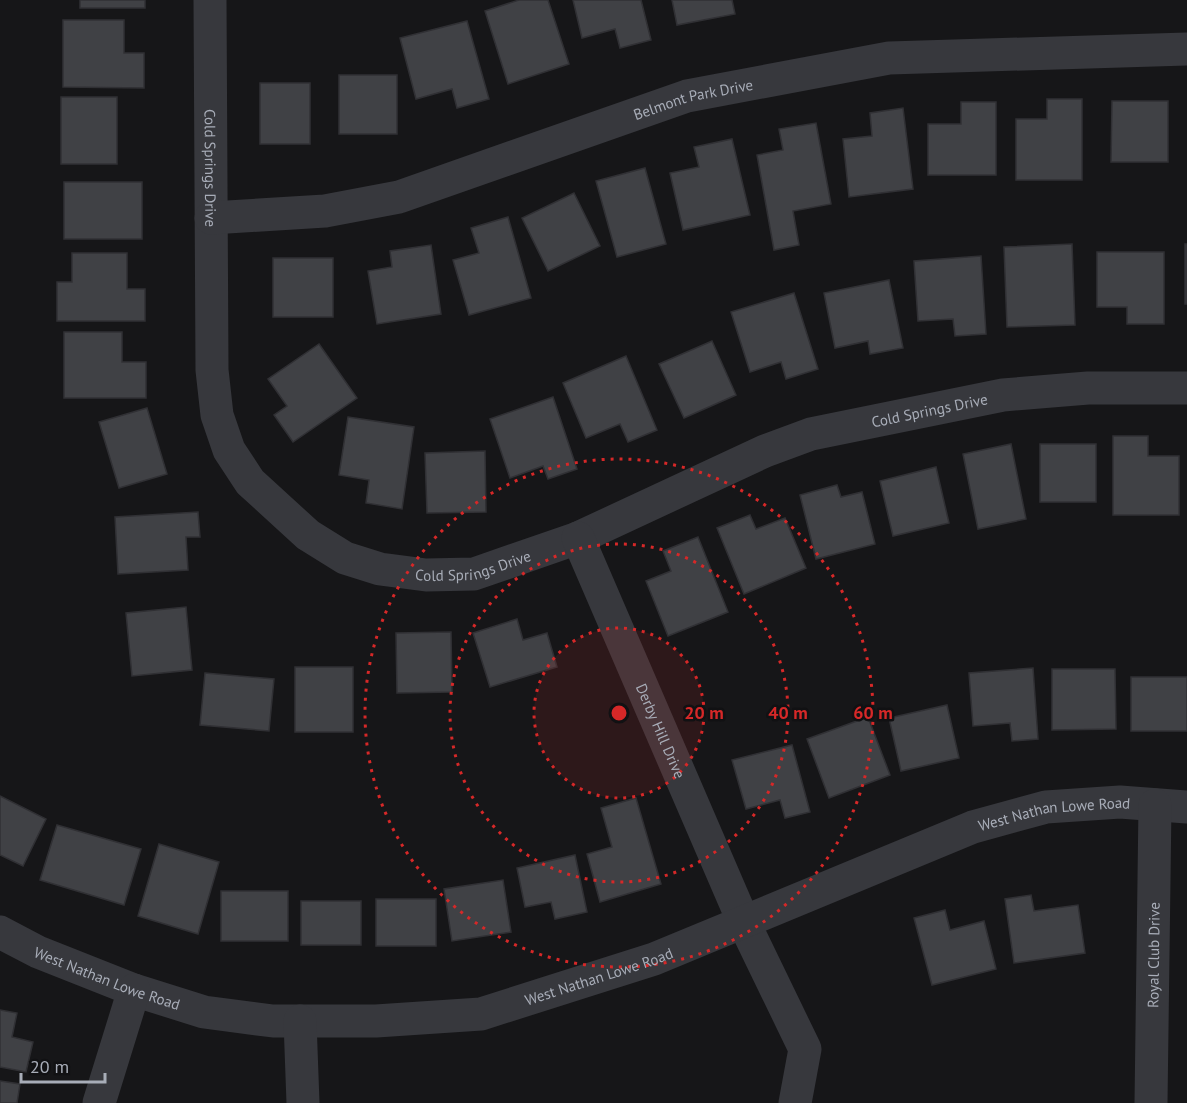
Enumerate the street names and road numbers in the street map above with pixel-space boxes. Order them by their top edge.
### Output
street label: Belmont Park Drive [631,74,754,124]
street label: Cold Springs Drive [201,109,221,227]
street label: Cold Springs Drive [870,389,989,431]
street label: Cold Springs Drive [414,546,533,585]
street label: Derby Hill Drive [632,680,690,781]
street label: West Nathan Lowe Road [976,792,1131,835]
street label: Royal Club Drive [1143,902,1163,1008]
street label: West Nathan Lowe Road [32,942,183,1013]
street label: West Nathan Lowe Road [522,943,675,1009]

